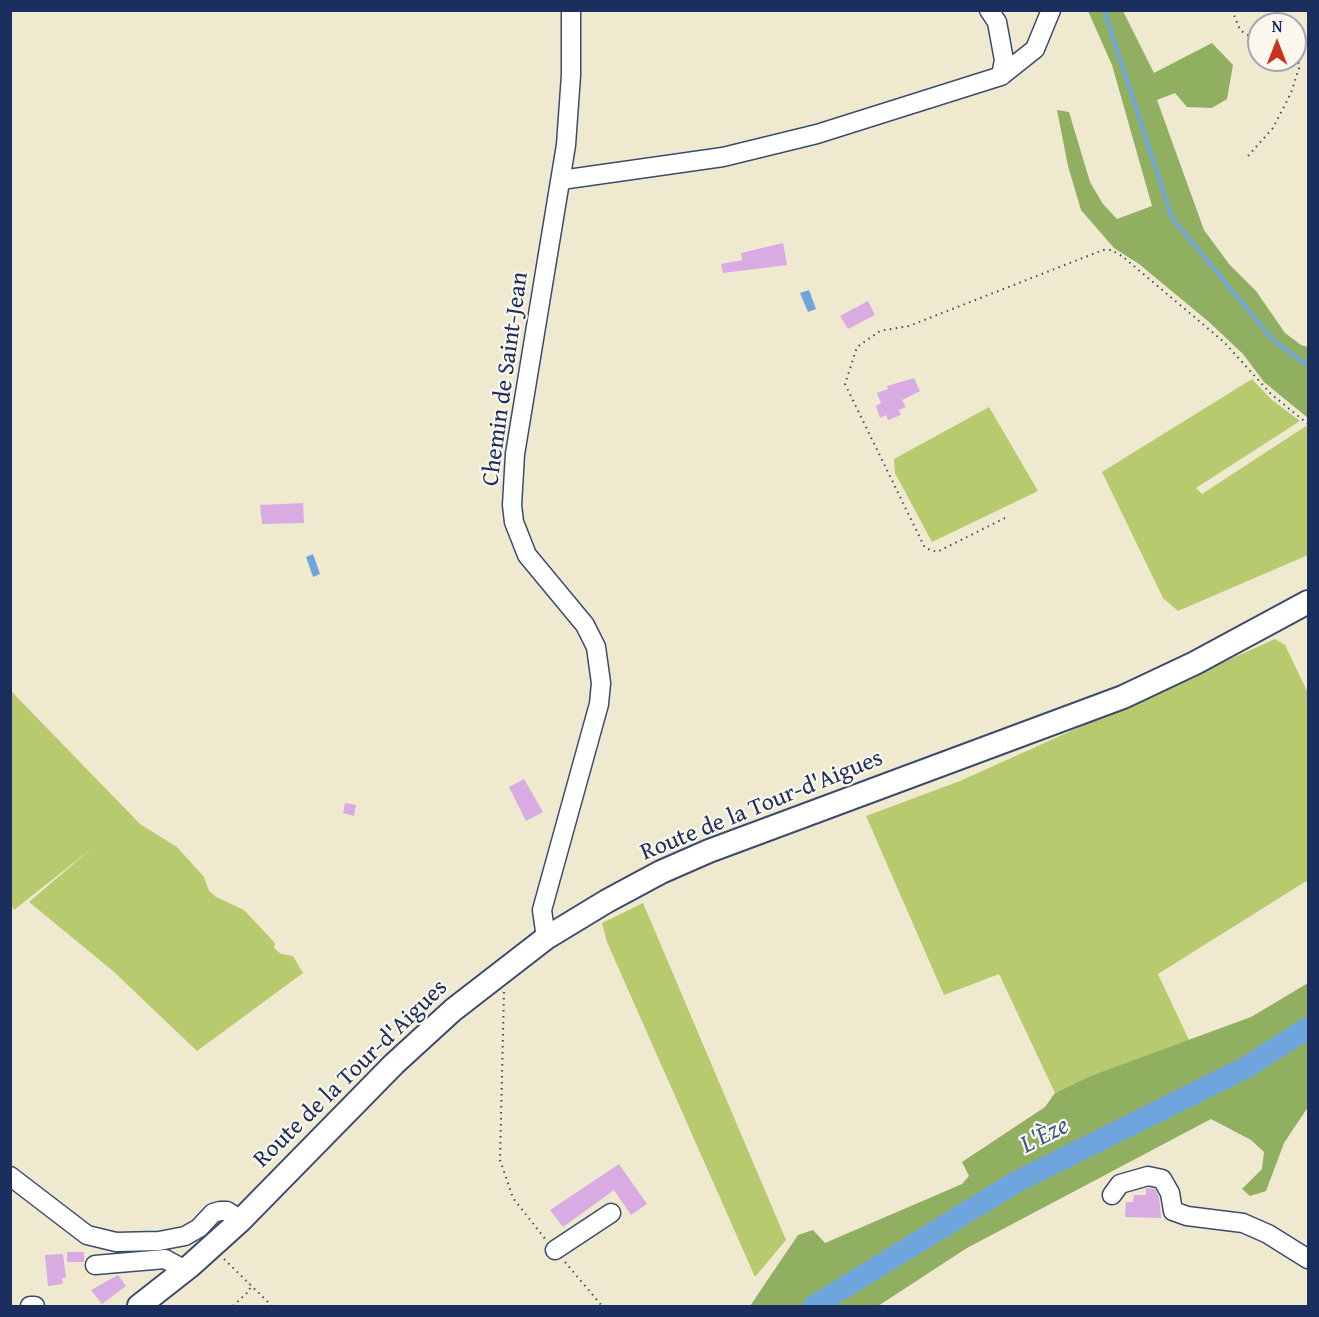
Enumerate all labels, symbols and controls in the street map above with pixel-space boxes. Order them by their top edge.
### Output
north arrow [1247,12,1307,72]
text: N [1272,14,1282,38]
street label: Chemin de Saint-Jean [477,270,535,488]
street label: Route de la Tour-d'Aigues [637,744,887,868]
street label: Route de la Tour-d'Aigues [248,974,454,1174]
water label: L'Èze [1016,1111,1074,1161]

